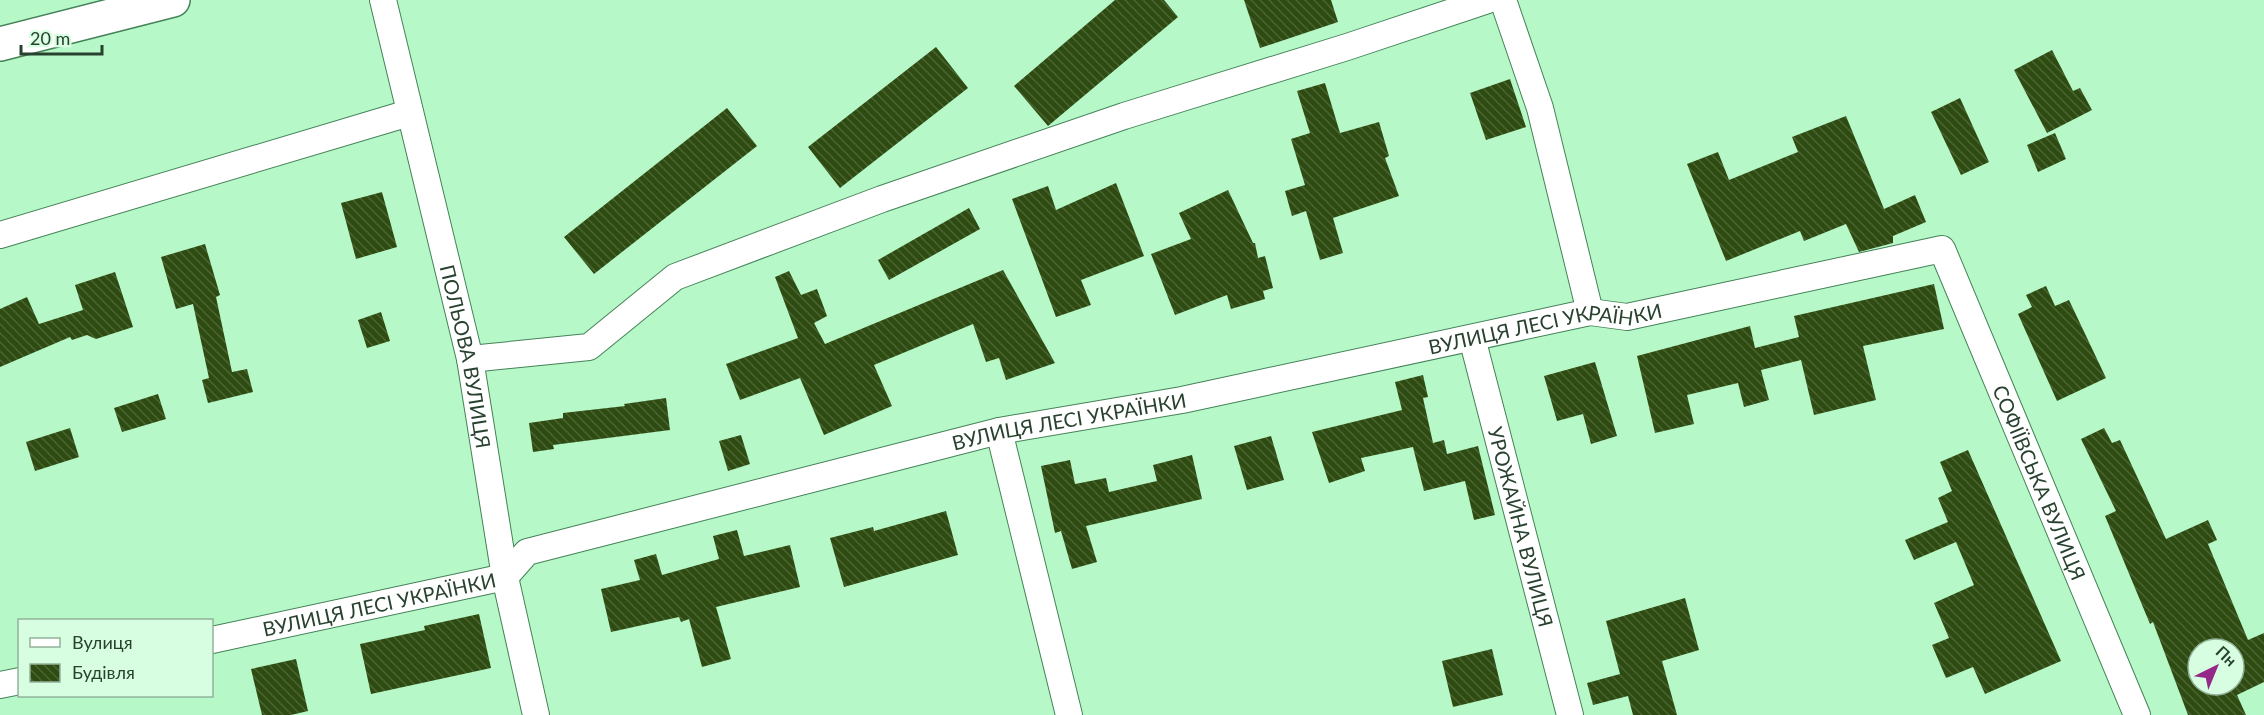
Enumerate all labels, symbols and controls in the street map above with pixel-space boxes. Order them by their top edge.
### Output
scale bar [21,18,102,56]
text: 20 m [30,27,70,49]
street label: ПОЛЬОВА ВУЛИЦЯ [436,262,496,450]
street label: ВУЛИЦЯ ЛЕСІ УКРАЇНКИ [1426,298,1664,359]
street label: СОФІЇВСЬКА ВУЛИЦЯ [1988,381,2091,584]
street label: ВУЛИЦЯ ЛЕСІ УКРАЇНКИ [949,387,1188,455]
street label: УРОЖАЙНА ВУЛИЦЯ [1484,424,1559,629]
street label: ВУЛИЦЯ ЛЕСІ УКРАЇНКИ [260,567,498,641]
legend [18,619,213,697]
text: Вулиця [72,631,133,653]
north arrow [2186,637,2246,697]
text: Пн [2212,642,2241,670]
text: Будівля [72,661,135,683]

